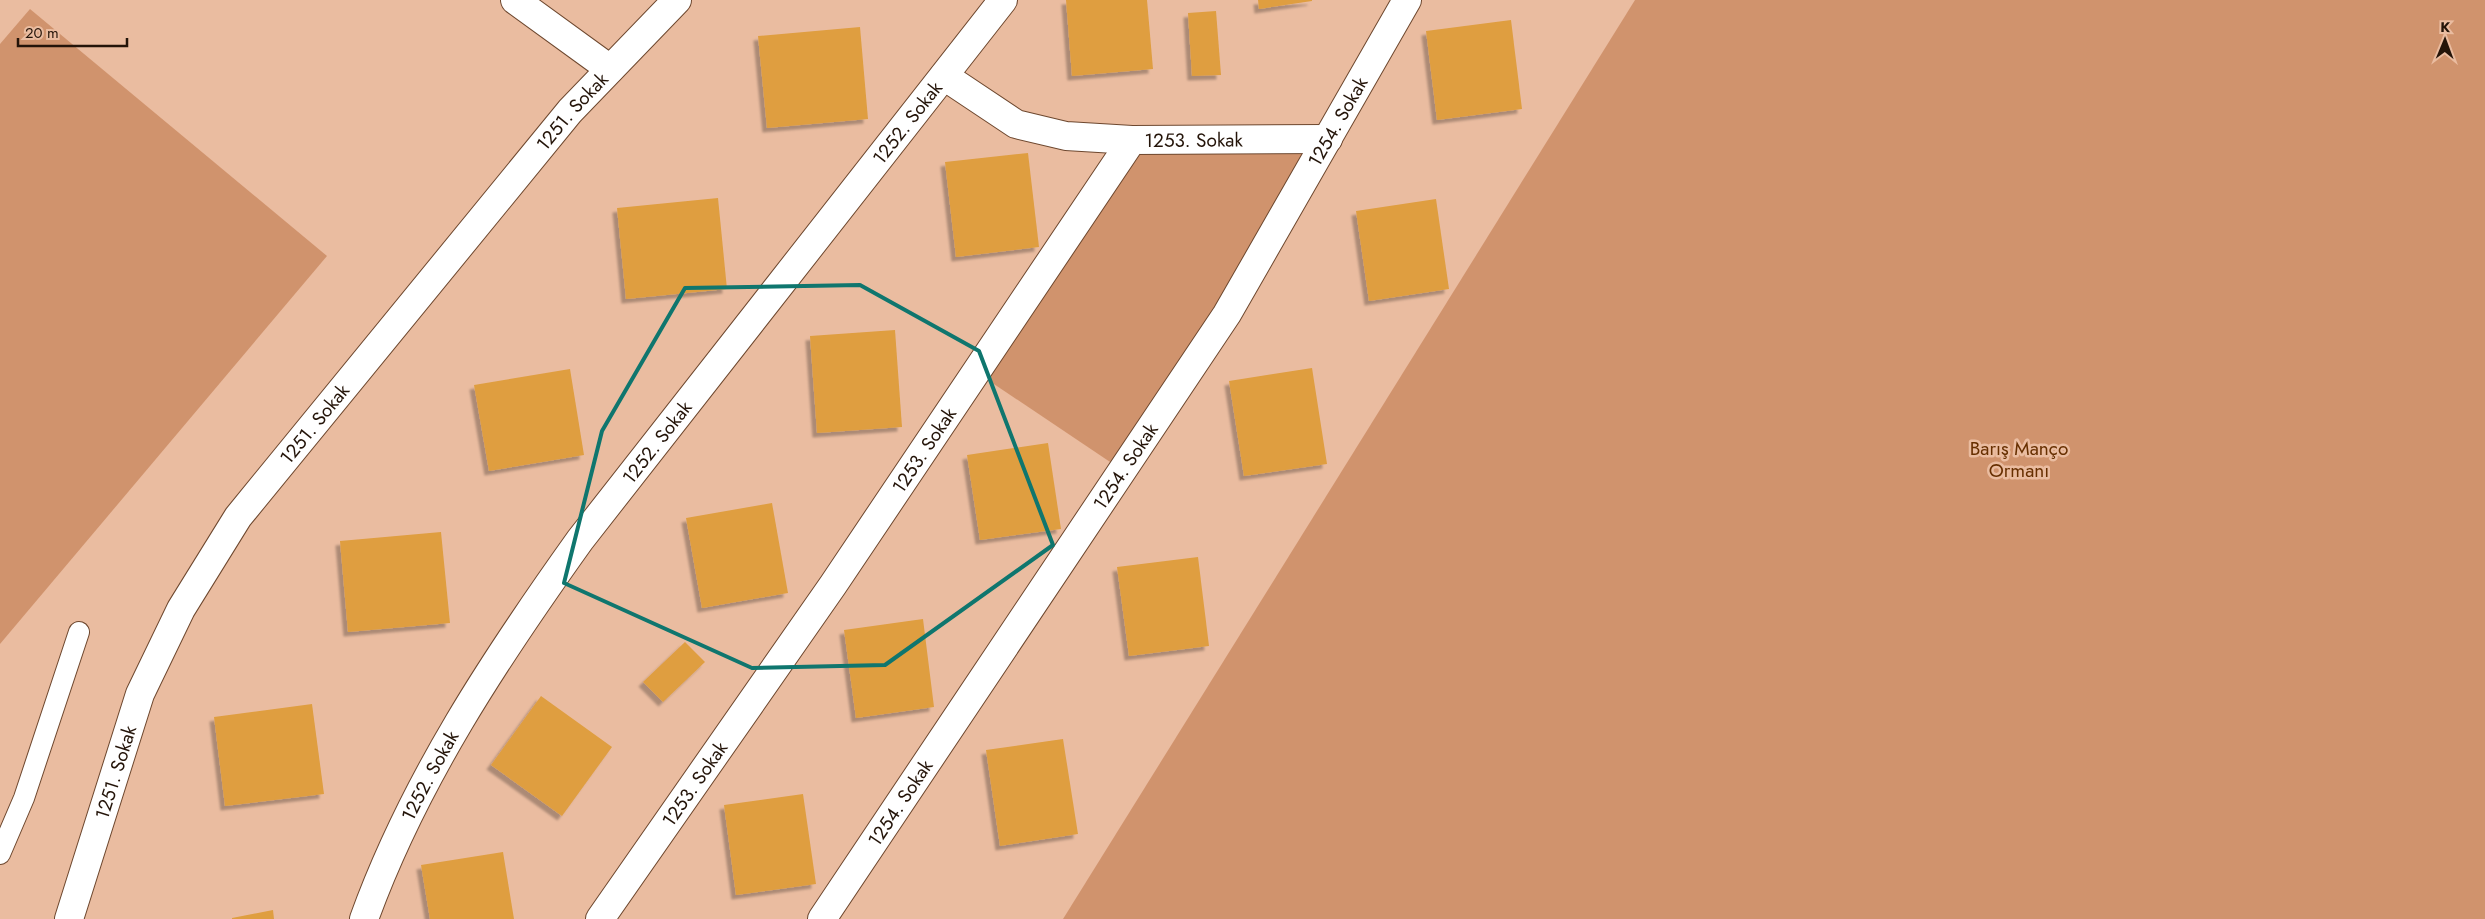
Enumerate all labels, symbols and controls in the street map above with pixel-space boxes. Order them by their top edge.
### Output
scale bar [18,15,126,47]
north arrow [2420,15,2470,65]
text: K [2440,17,2451,37]
text: 20 m [25,22,59,44]
street label: 1251. Sokak [530,66,615,157]
street label: 1254. Sokak [1301,71,1375,171]
street label: 1252. Sokak [866,75,949,170]
street label: 1253. Sokak [1144,126,1243,154]
street label: 1251. Sokak [274,378,356,470]
street label: 1252. Sokak [616,395,699,490]
street label: 1253. Sokak [886,401,963,499]
street label: 1254. Sokak [1087,417,1165,515]
park label: Barış Manço Ormanı [1970,435,2068,484]
street label: 1251. Sokak [88,721,143,822]
street label: 1252. Sokak [395,725,466,825]
street label: 1253. Sokak [656,735,734,832]
street label: 1254. Sokak [861,754,939,852]

